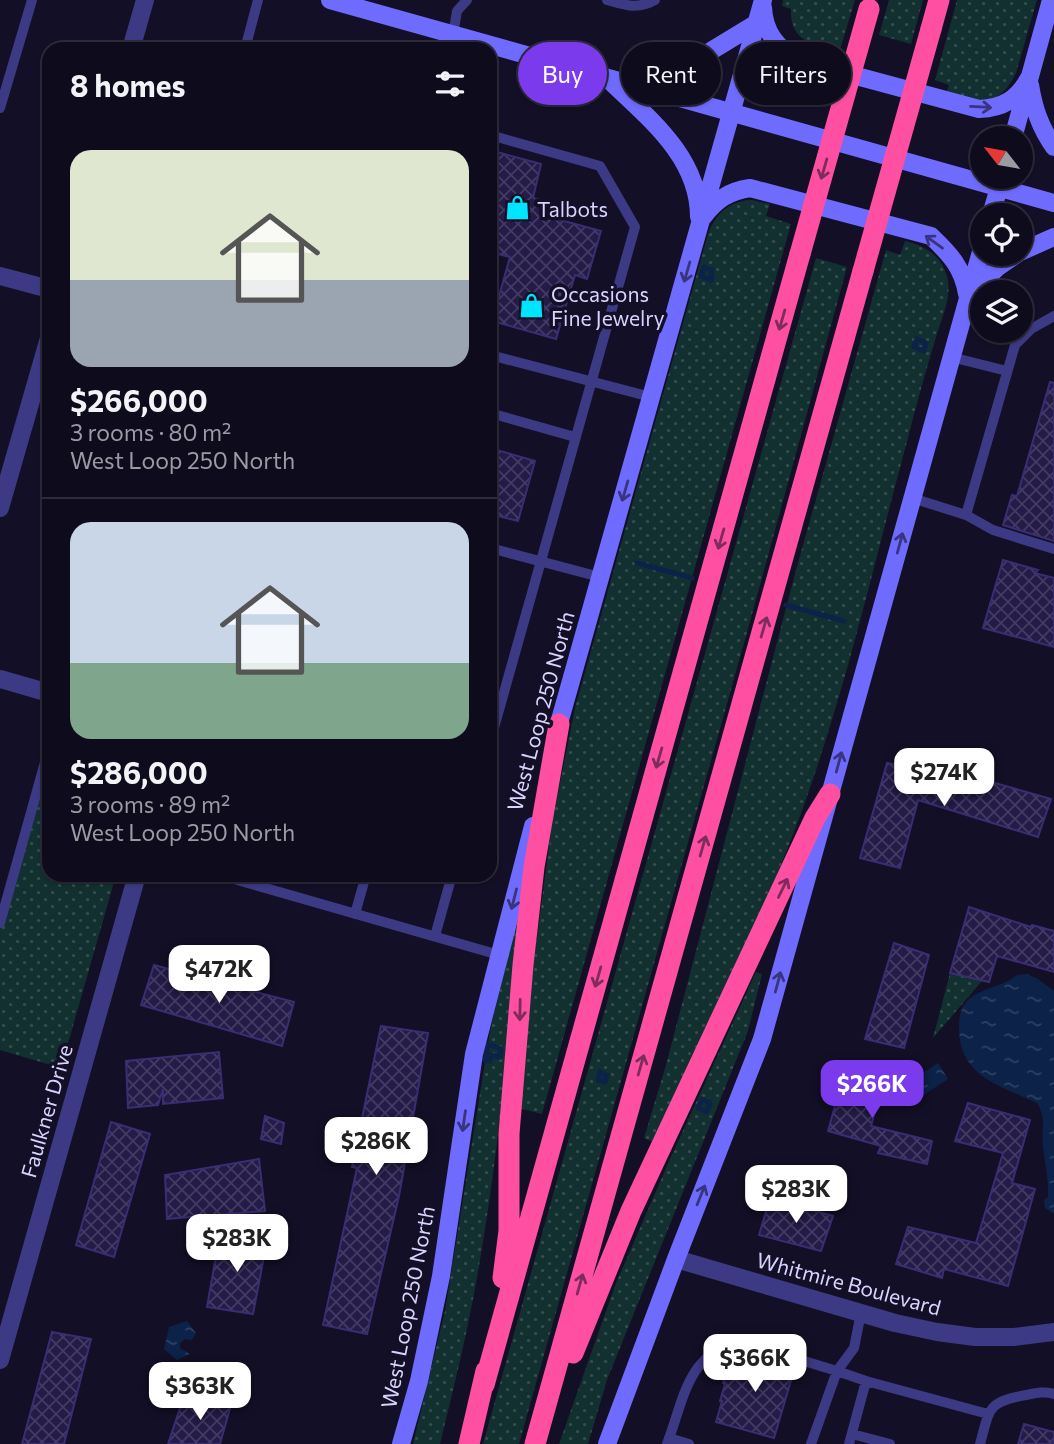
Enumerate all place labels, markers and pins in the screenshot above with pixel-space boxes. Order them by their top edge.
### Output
shop icon: Talbots [503,194,531,222]
place label: Talbots [537,196,608,221]
place label: Occasions Fine Jewelry [551,281,665,330]
shop icon: Occasions Fine Jewelry [517,291,545,319]
pin: $274K [895,748,993,808]
pin: $472K [170,946,268,1005]
pin: $266K [823,1060,921,1120]
pin: $286K [327,1118,425,1177]
pin: $283K [747,1166,845,1225]
pin: $283K [188,1214,286,1274]
pin: $366K [706,1334,804,1394]
pin: $363K [151,1362,249,1422]

